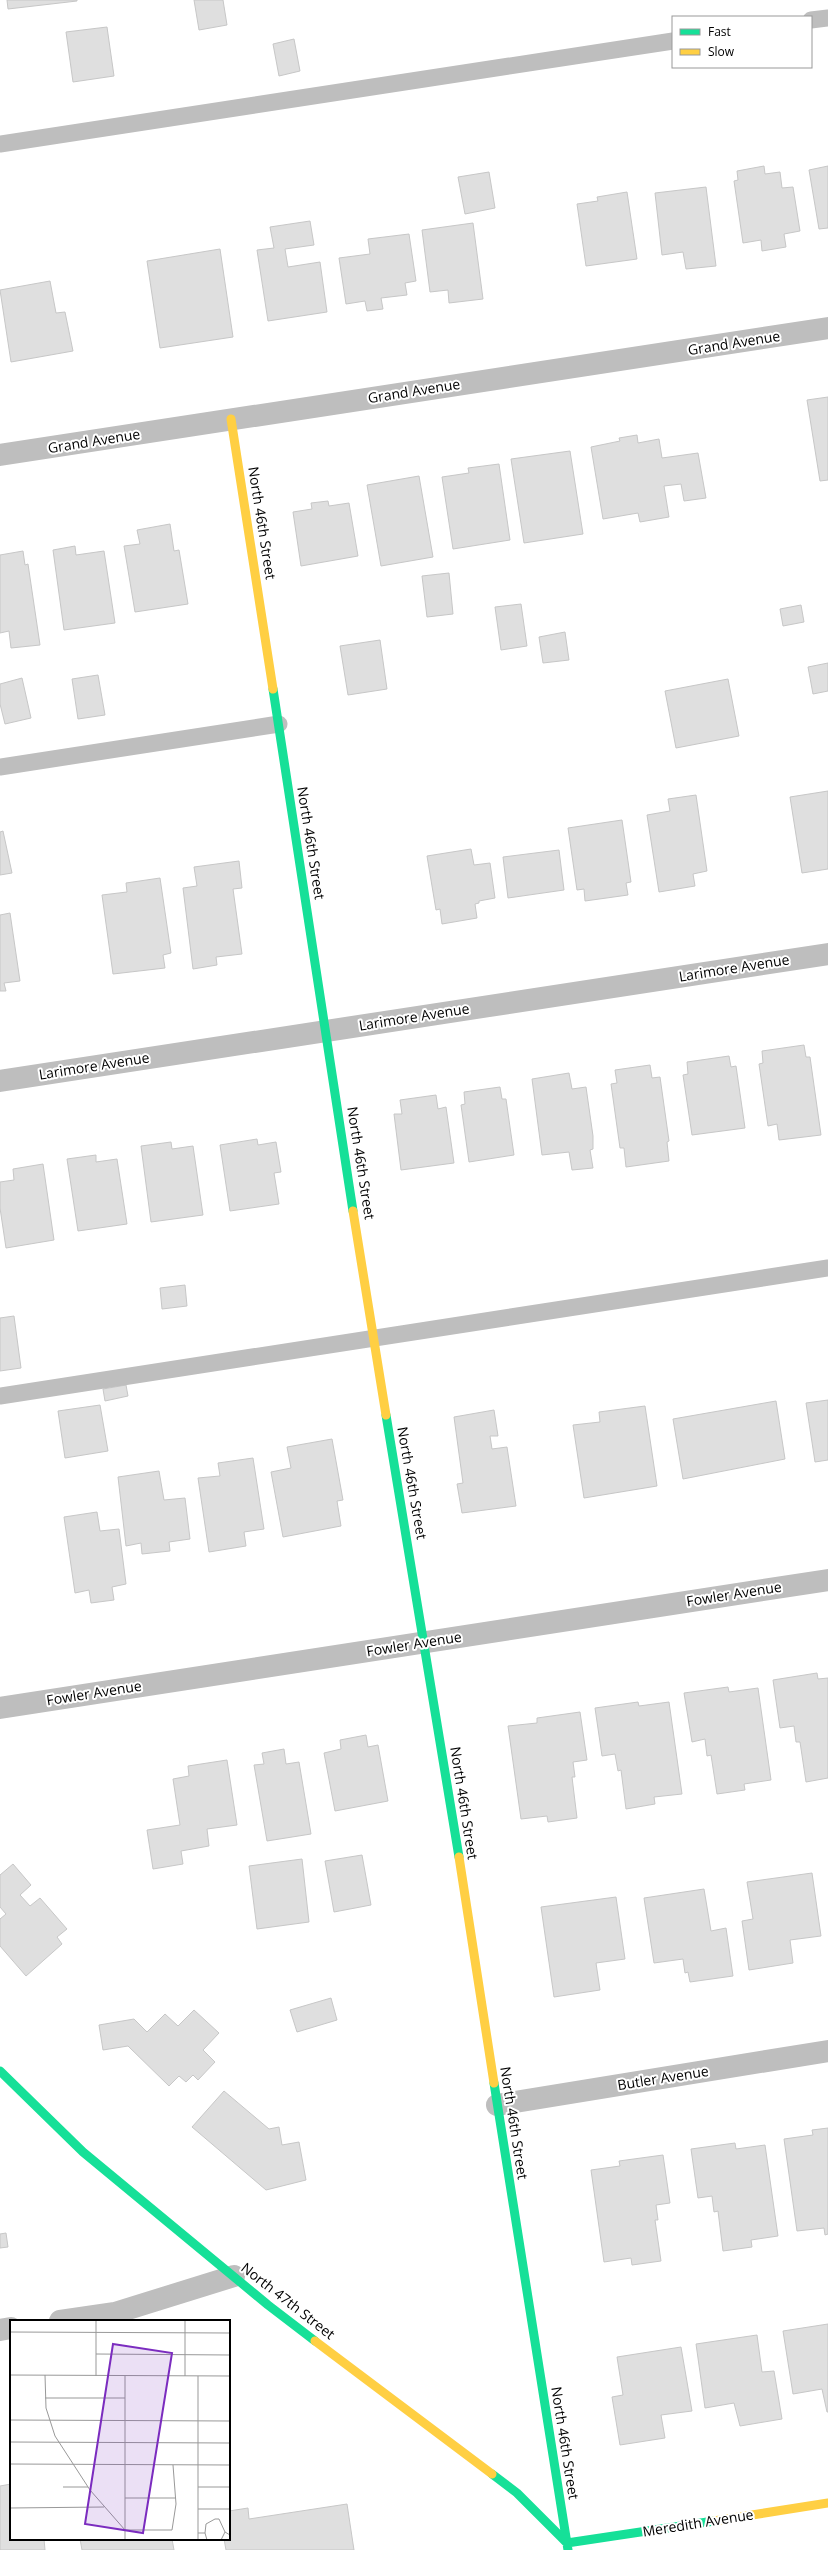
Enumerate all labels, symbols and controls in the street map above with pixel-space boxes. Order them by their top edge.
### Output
legend [672,16,812,68]
text: Fast [708,23,731,40]
text: Slow [708,43,735,60]
street label: Grand Avenue [686,326,782,359]
street label: Grand Avenue [366,374,462,407]
street label: Grand Avenue [46,424,142,457]
street label: North 46th Street [244,465,281,581]
street label: North 46th Street [293,785,330,901]
street label: Larimore Avenue [677,949,791,986]
street label: Larimore Avenue [357,998,471,1035]
street label: Larimore Avenue [37,1047,151,1084]
street label: North 46th Street [343,1105,380,1221]
street label: North 46th Street [393,1425,432,1541]
street label: Fowler Avenue [685,1577,783,1610]
street label: Fowler Avenue [365,1627,463,1660]
street label: Fowler Avenue [45,1676,143,1709]
street label: North 46th Street [446,1745,483,1861]
street label: Butler Avenue [616,2061,710,2094]
street label: North 46th Street [496,2065,533,2181]
street label: North 47th Street [237,2258,339,2343]
inset map [10,2320,230,2540]
street label: North 46th Street [547,2385,584,2501]
street label: Meredith Avenue [641,2504,755,2541]

